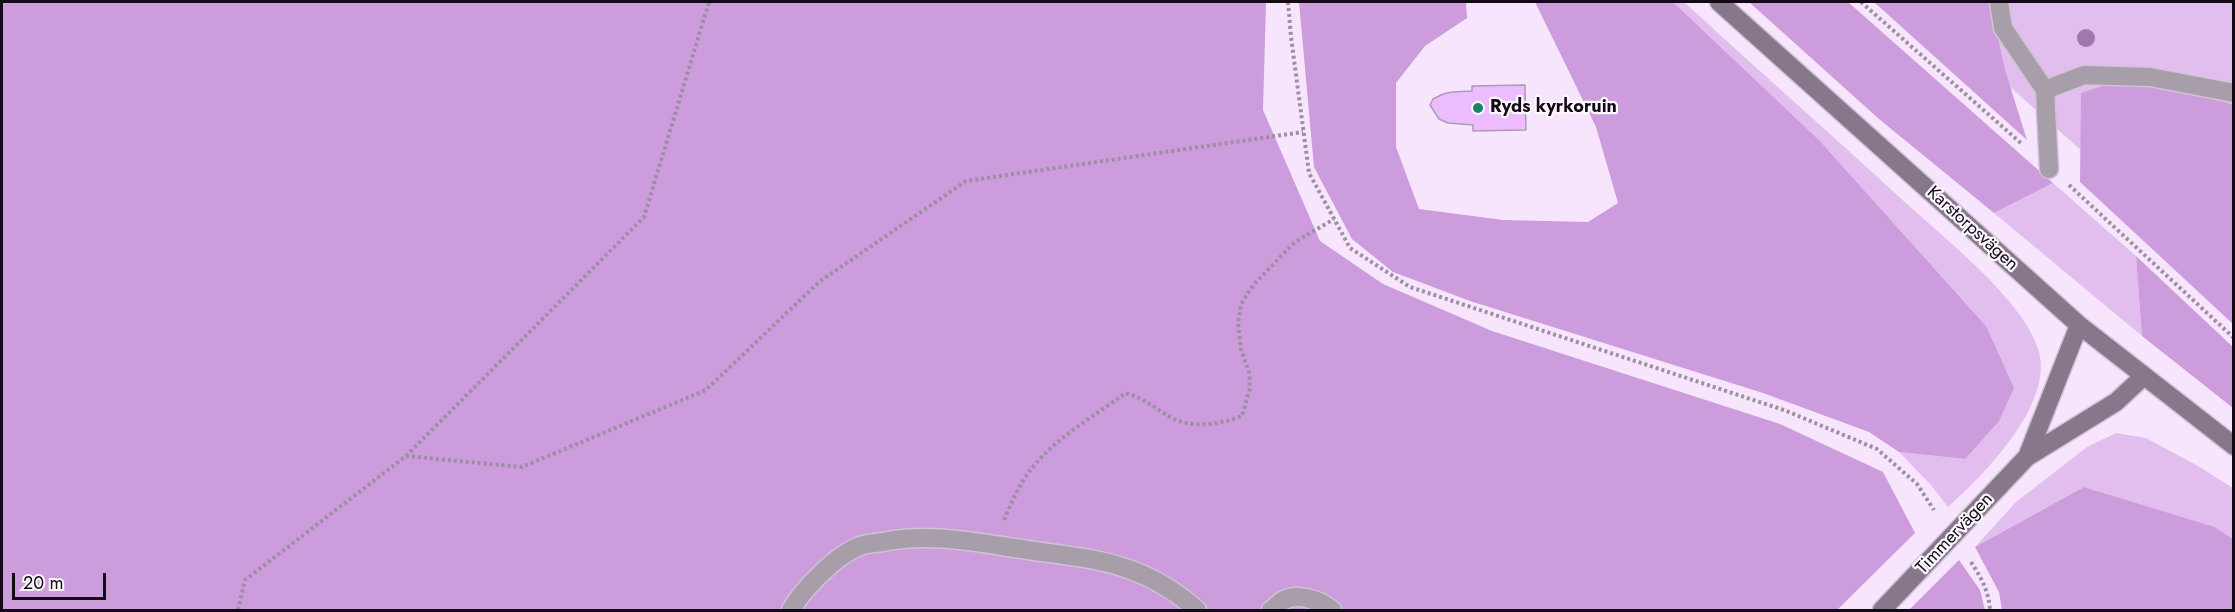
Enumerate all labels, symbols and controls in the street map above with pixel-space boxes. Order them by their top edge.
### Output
place label: Ryds kyrkoruin [1490,97,1617,119]
marker: Ryds kyrkoruin [1471,101,1485,115]
street label: Karstorpsvägen [1922,182,2022,276]
street label: Timmervägen [1912,489,1998,579]
scale bar [15,561,110,599]
text: 20 m [23,570,63,596]

